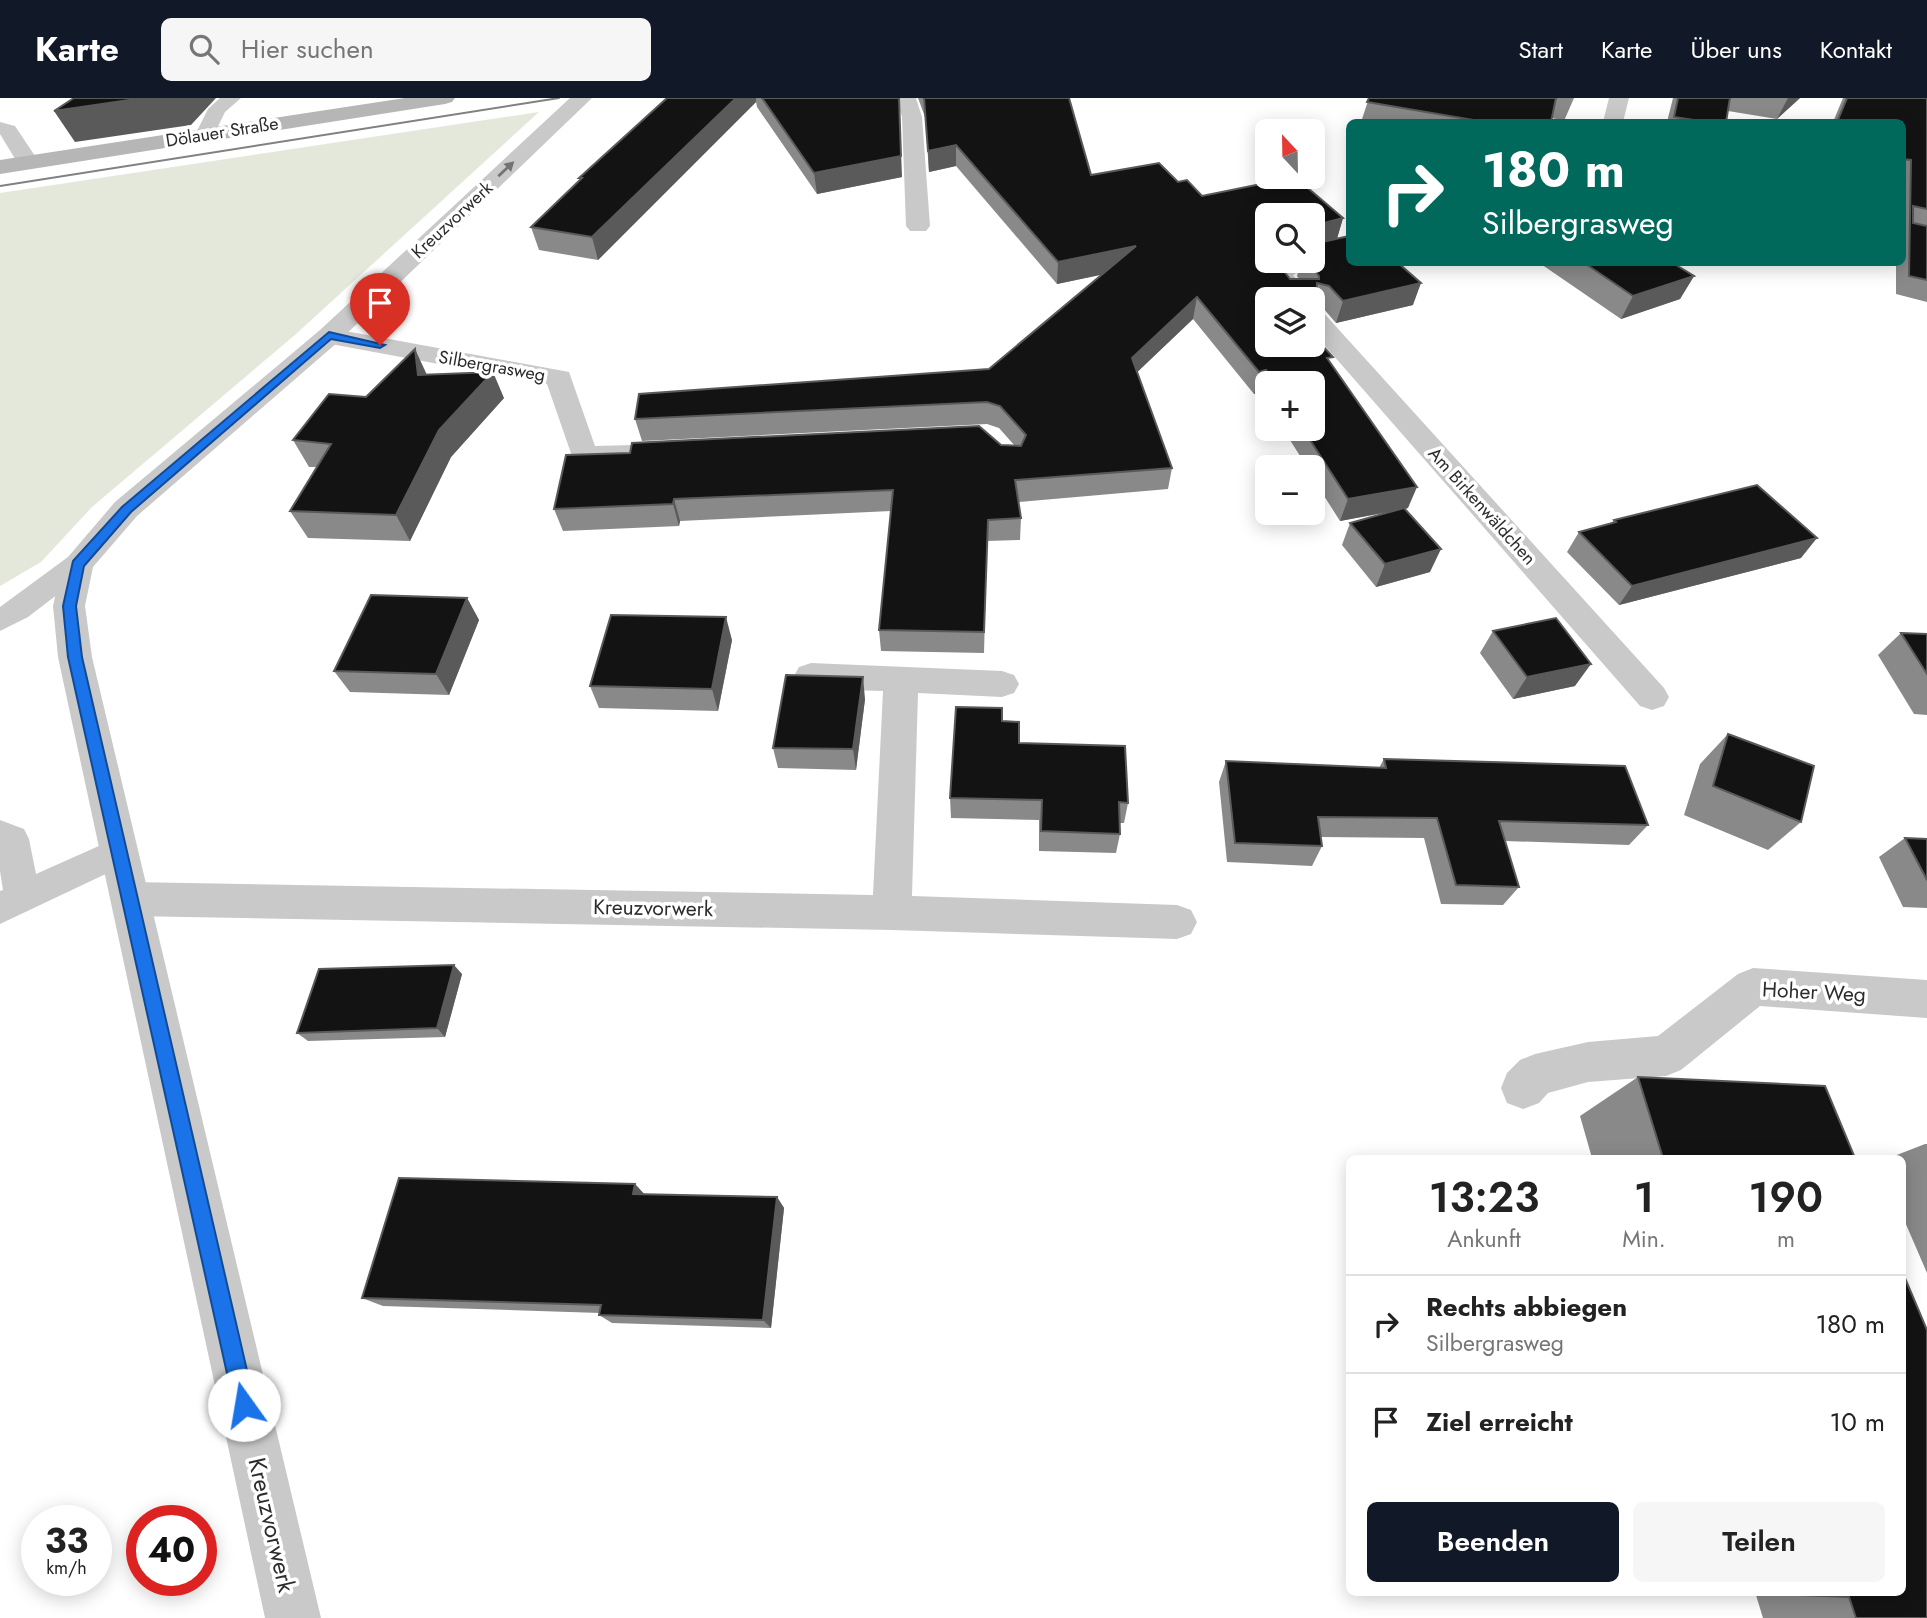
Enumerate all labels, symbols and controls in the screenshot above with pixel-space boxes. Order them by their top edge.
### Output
search box [161,18,651,81]
text: Karte [35,26,119,73]
icon: search [185,30,223,68]
text: Hier suchen [241,30,374,68]
text: Start [1519,32,1563,67]
text: Karte [1601,32,1652,67]
text: Über uns [1690,32,1782,67]
text: Kontakt [1820,32,1892,67]
street label: Dölauer Straße [164,110,280,154]
north arrow [1255,119,1325,189]
map controls [1255,119,1325,525]
text: 180 m [1482,135,1625,205]
icon: right [1367,147,1458,238]
one-way arrow [497,162,514,178]
street label: Kreuzvorwerk [406,175,499,265]
text: Silbergrasweg [1482,200,1674,246]
button: search [1255,203,1325,273]
pin [350,273,410,345]
icon: arrive [361,284,399,322]
button: layers [1255,287,1325,357]
street label: Silbergrasweg [437,344,547,388]
button: + [1255,371,1325,441]
street label: Am Birkenwäldchen [1422,441,1542,571]
button: − [1255,455,1325,525]
street label: Kreuzvorwerk [593,892,714,924]
street label: Hoher Weg [1761,974,1867,1010]
text: 13:23 [1429,1167,1539,1228]
text: 1 [1634,1167,1654,1228]
text: 190 [1749,1167,1823,1228]
text: Ankunft [1447,1222,1521,1256]
text: Min. [1622,1222,1666,1256]
text: m [1777,1222,1795,1256]
text: Rechts abbiegen [1426,1288,1627,1326]
icon: right [1367,1305,1405,1343]
text: 180 m [1815,1305,1885,1343]
text: Silbergrasweg [1426,1326,1564,1360]
position arrow [207,1368,281,1442]
icon: arrive [1367,1403,1405,1441]
text: Ziel erreicht [1426,1403,1573,1441]
text: 10 m [1830,1403,1885,1441]
street label: Kreuzvorwerk [240,1454,305,1596]
button: Beenden [1367,1502,1619,1582]
button: Teilen [1633,1502,1885,1582]
speed limit sign: 40 [126,1505,217,1596]
text: 33 [45,1516,88,1566]
text: km/h [46,1555,87,1581]

